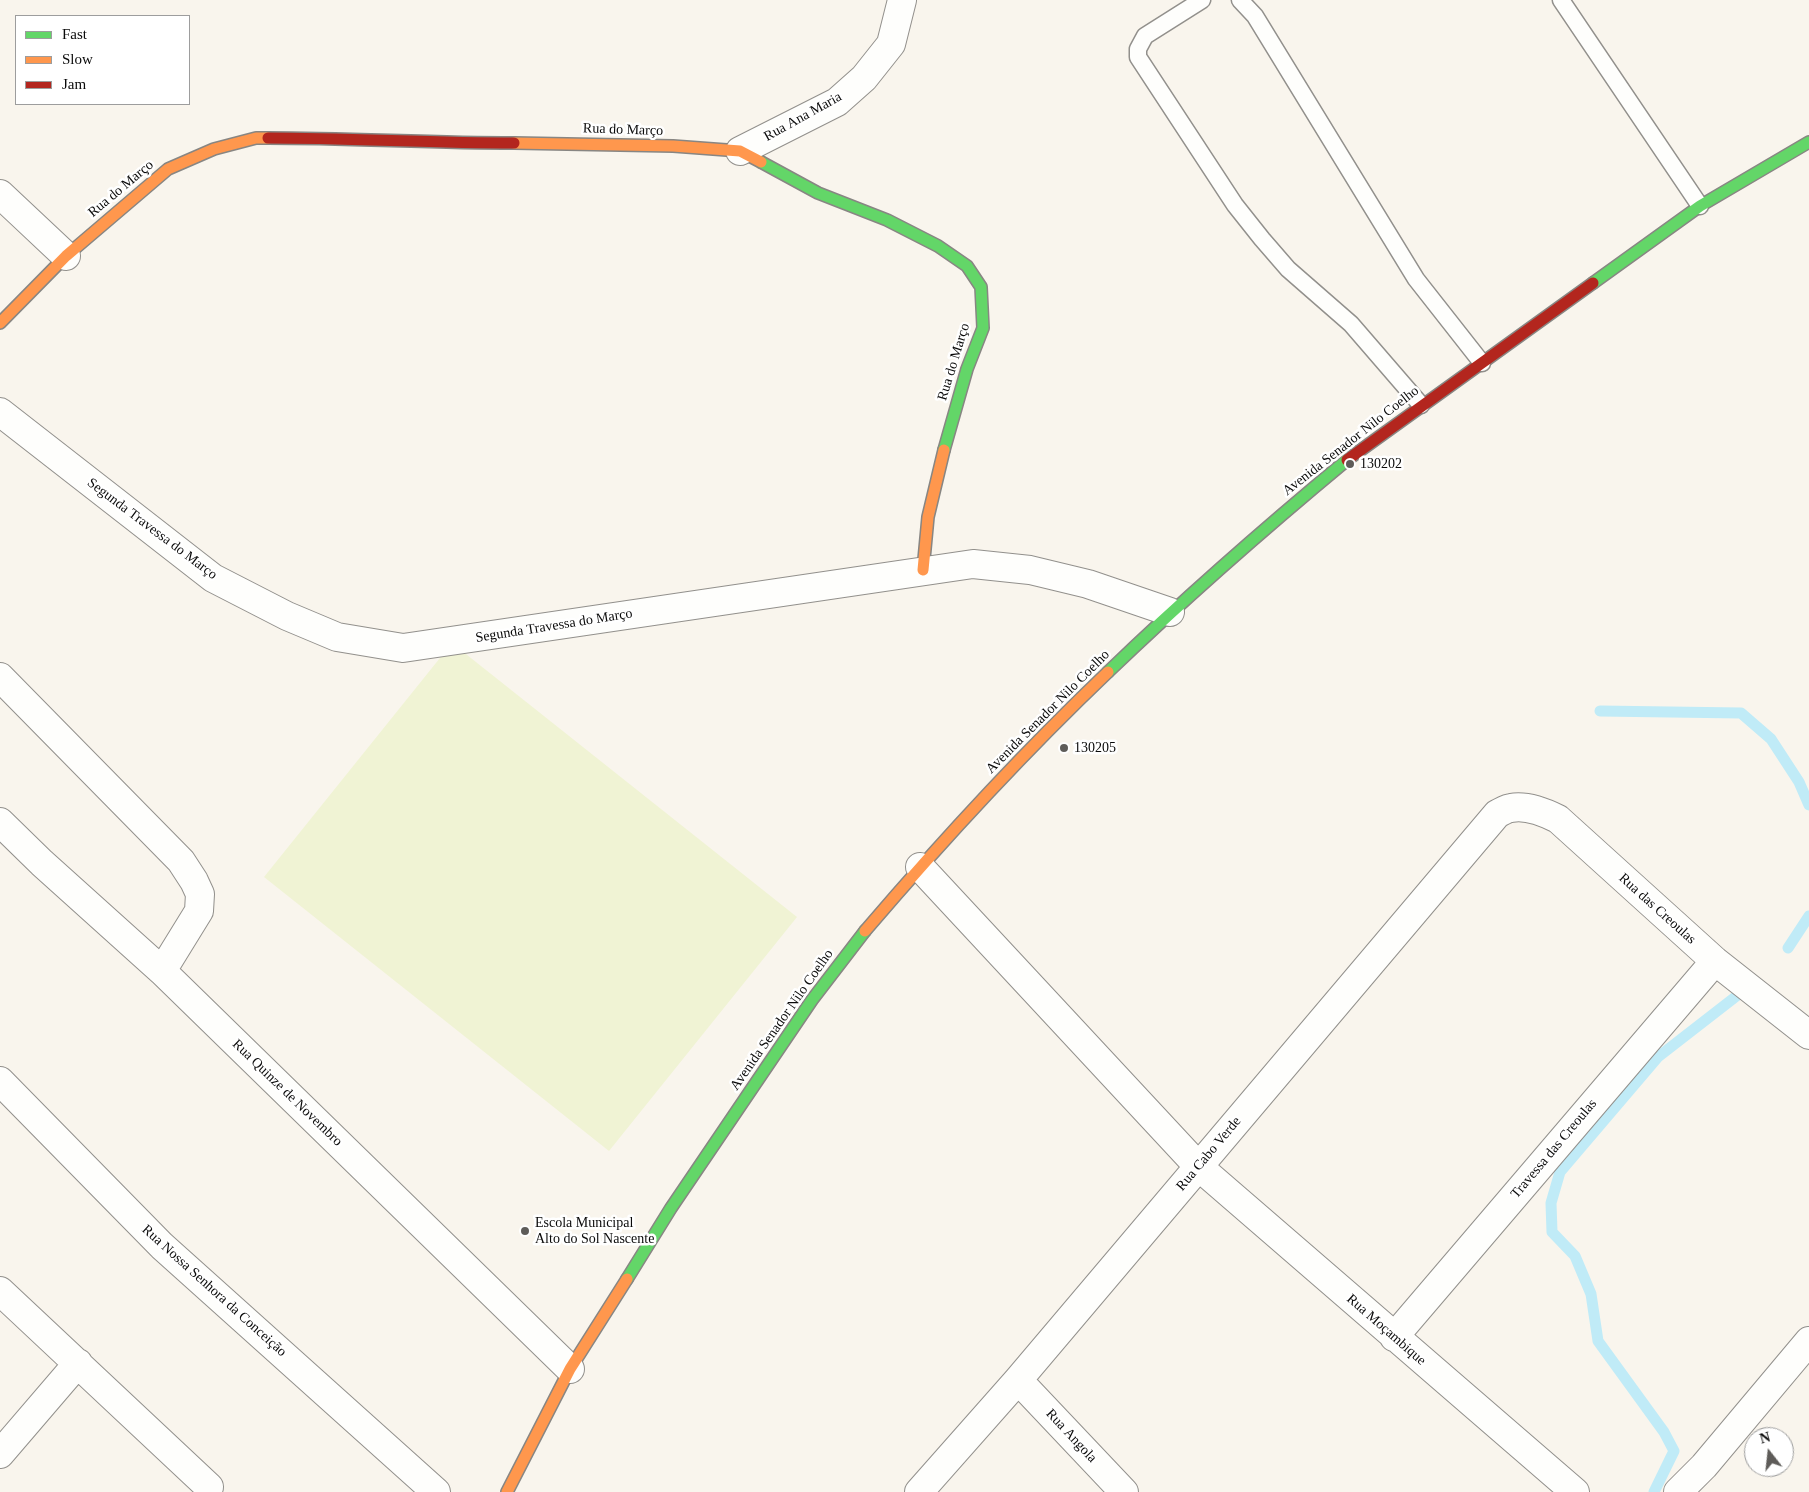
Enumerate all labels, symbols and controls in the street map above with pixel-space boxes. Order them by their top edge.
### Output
legend [15,15,190,105]
text: Fast [62,26,87,42]
text: Slow [62,51,93,67]
text: Jam [62,76,86,92]
street label: Rua Ana Maria [761,89,845,145]
street label: Rua do Março [583,120,663,140]
street label: Rua do Março [85,157,157,221]
street label: Rua do Março [934,321,974,403]
street label: Avenida Senador Nilo Coelho [1280,383,1422,499]
place label: 130202 [1360,456,1402,472]
marker: 130202 [1344,458,1356,470]
street label: Segunda Travessa do Março [84,475,220,583]
street label: Segunda Travessa do Março [474,605,634,647]
street label: Avenida Senador Nilo Coelho [983,647,1113,777]
place label: 130205 [1074,740,1116,756]
marker: 130205 [1058,742,1070,754]
street label: Rua das Creoulas [1615,870,1699,948]
street label: Avenida Senador Nilo Coelho [727,946,837,1094]
street label: Rua Quinze de Novembro [228,1036,346,1150]
street label: Travessa das Creoulas [1507,1096,1601,1202]
street label: Rua Cabo Verde [1173,1113,1245,1195]
place label: Escola Municipal Alto do Sol Nascente [535,1215,654,1248]
street label: Rua Nossa Senhora da Conceição [138,1222,290,1360]
marker: Escola Municipal Alto do Sol Nascente [519,1225,531,1237]
street label: Rua Moçambique [1343,1291,1429,1369]
street label: Rua Angola [1042,1406,1100,1466]
north arrow [1744,1427,1794,1477]
text: N [1758,1429,1772,1447]

